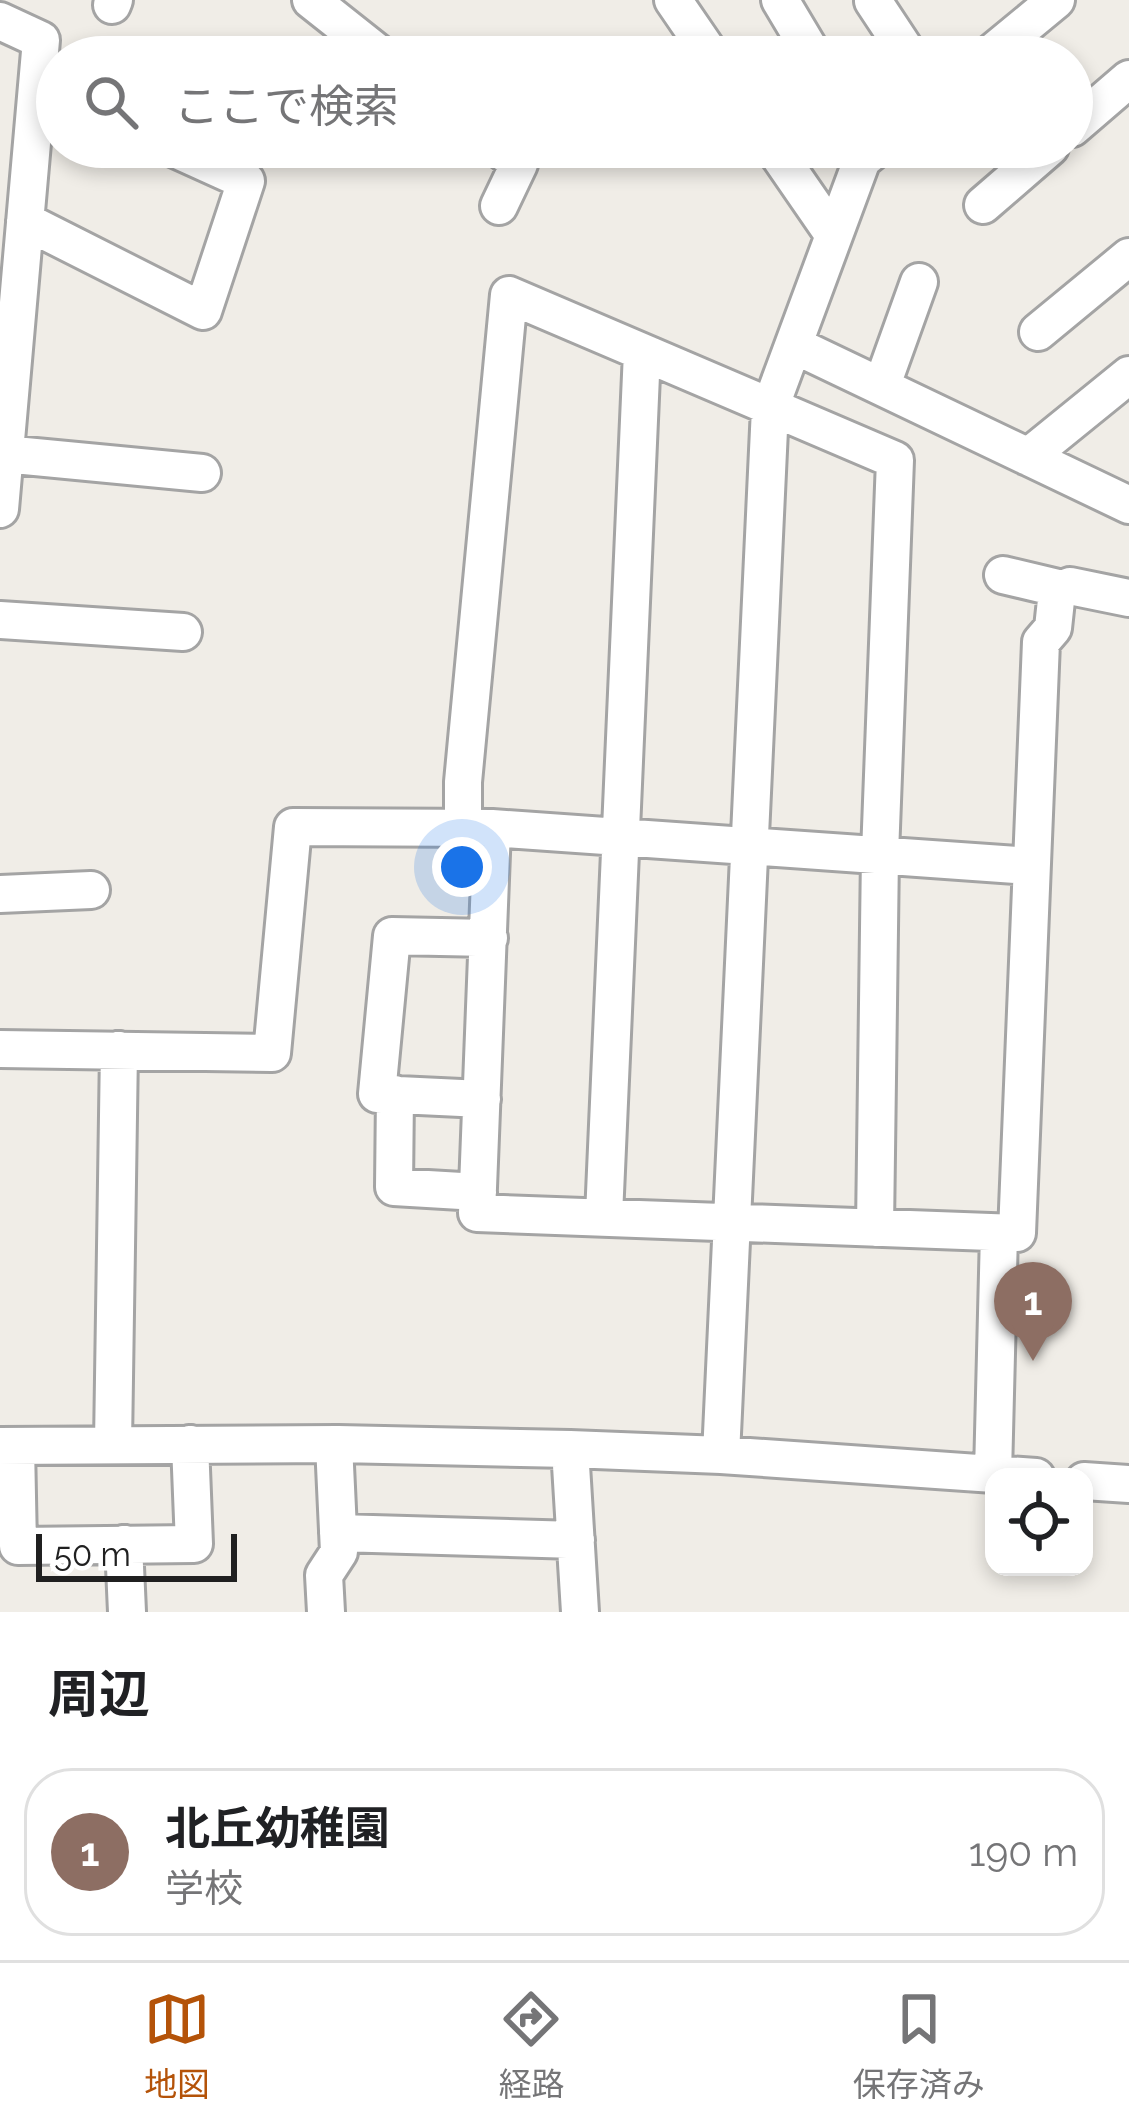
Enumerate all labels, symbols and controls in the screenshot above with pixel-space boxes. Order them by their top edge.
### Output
search box [36,36,1093,168]
icon: search [78,69,144,135]
text: ここで検索 [174,80,399,133]
your location [432,837,492,897]
pin: 1 [994,1262,1072,1361]
map controls [985,1468,1093,1576]
button: locate [985,1468,1093,1576]
scale bar [36,1528,237,1581]
text: 50 m [54,1535,131,1574]
text: 周辺 [48,1664,150,1724]
text: 北丘幼稚園 [165,1802,390,1855]
text: 1 [80,1829,100,1875]
text: 190 m [969,1829,1078,1875]
text: 学校 [165,1865,243,1911]
tab: 地図 [144,1986,210,2106]
tab: 経路 [498,1986,564,2106]
tab: 保存済み [853,1986,985,2106]

